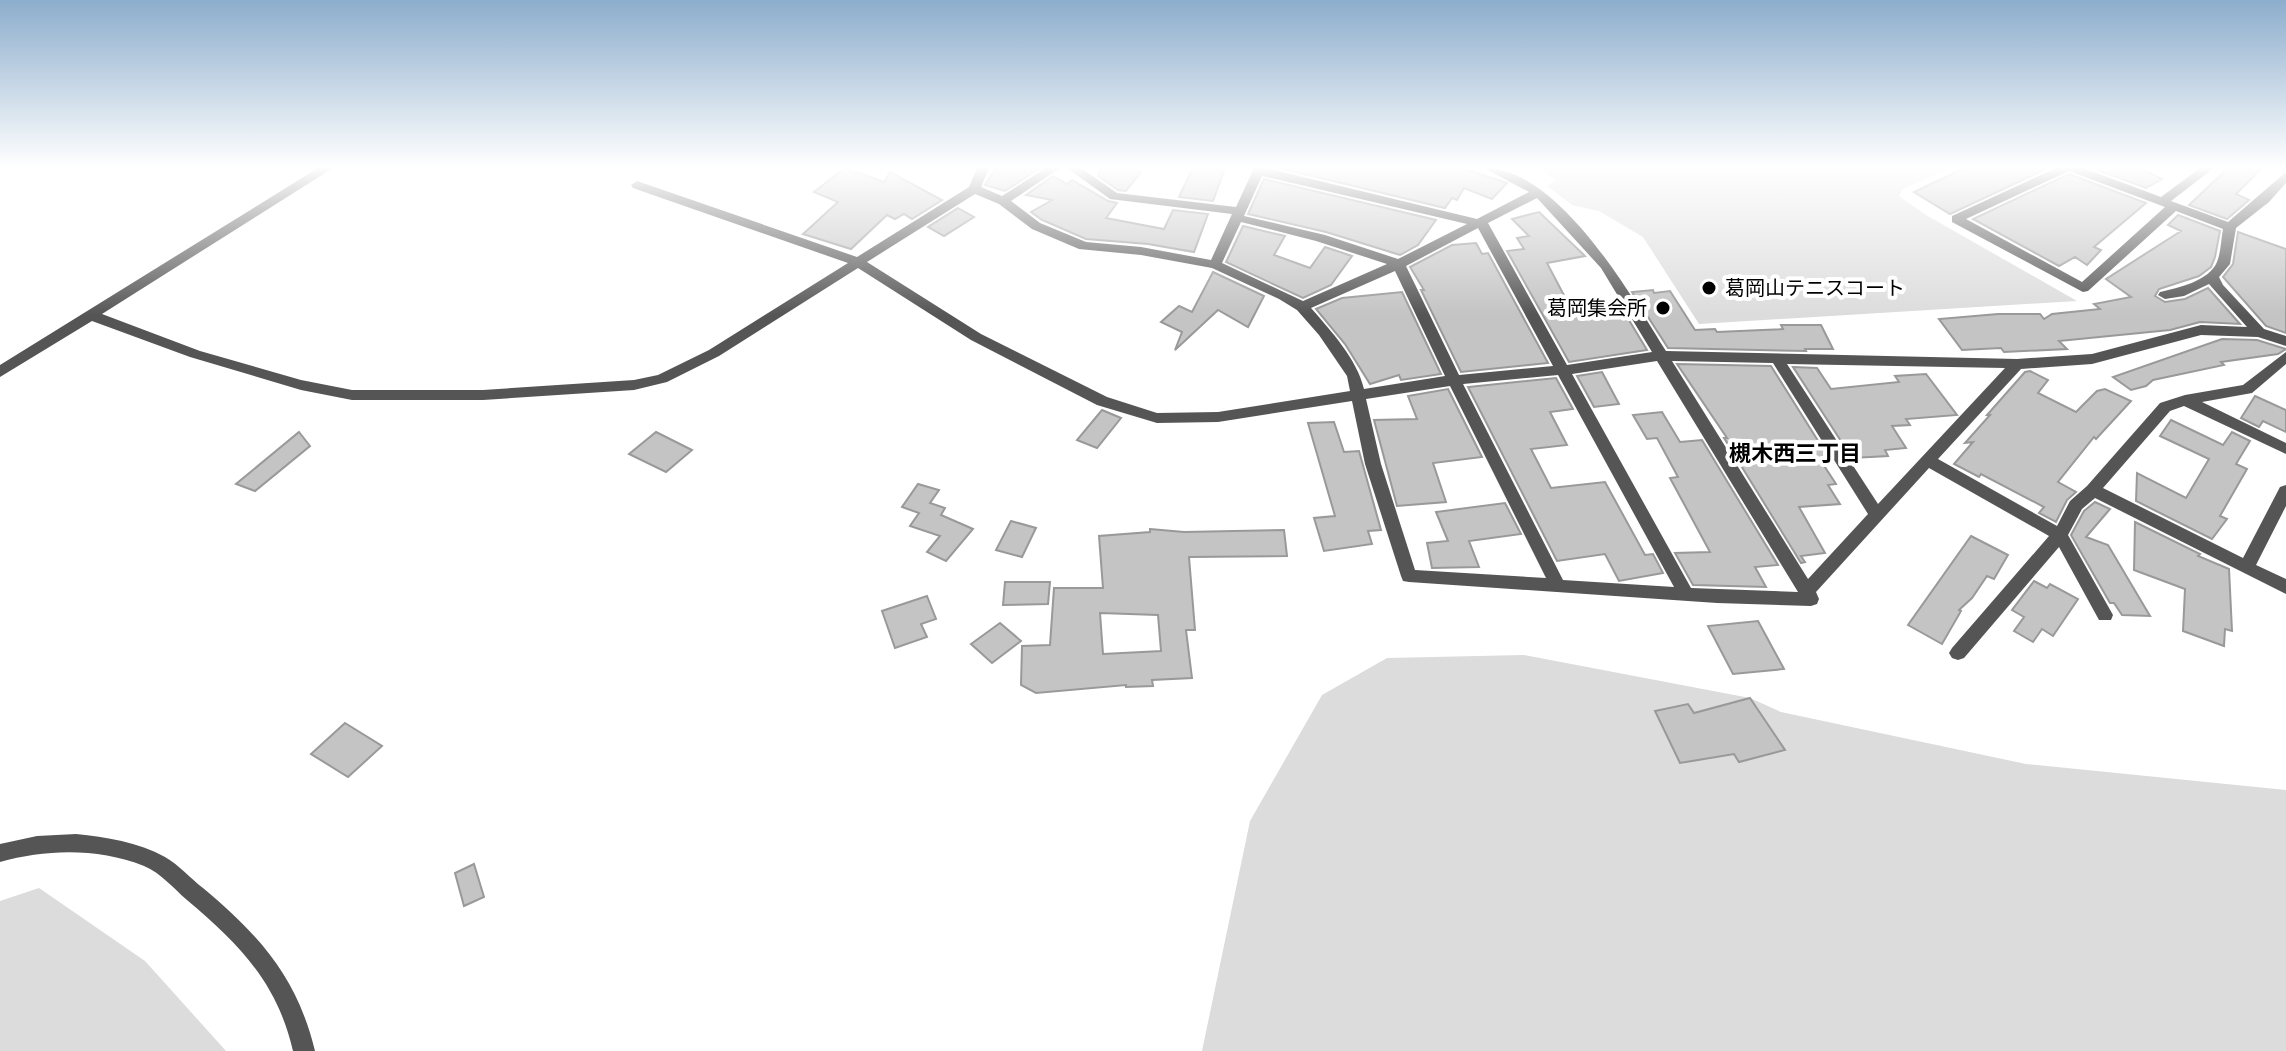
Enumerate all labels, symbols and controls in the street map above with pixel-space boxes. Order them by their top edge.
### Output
place label: 葛岡山テニスコート [1725,276,1905,300]
marker: 葛岡山テニスコート [1700,279,1718,297]
place label: 葛岡集会所 [1547,296,1647,320]
marker: 葛岡集会所 [1654,299,1672,317]
district label: 槻木西三丁目 [1729,441,1861,466]

